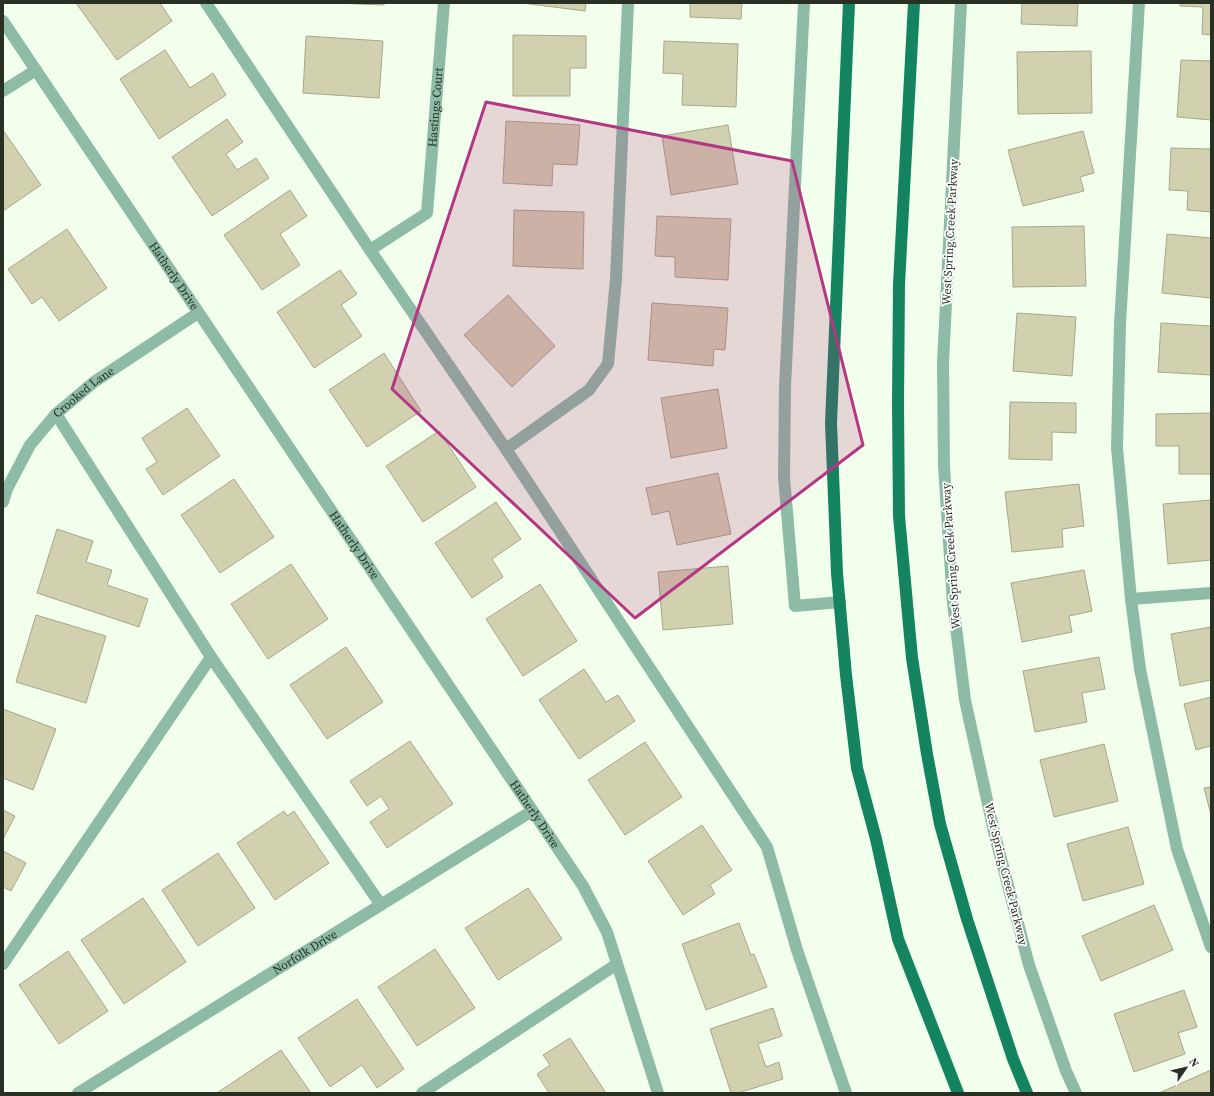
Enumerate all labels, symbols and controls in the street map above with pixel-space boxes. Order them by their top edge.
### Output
street label: Hastings Court [424,67,447,148]
street label: West Spring Creek Parkway [938,158,962,306]
street label: Hatherly Drive [145,239,203,313]
street label: Crooked Lane [49,363,117,421]
street label: West Spring Creek Parkway [938,482,964,630]
street label: Hatherly Drive [326,508,383,582]
street label: Hatherly Drive [506,777,563,851]
street label: West Spring Creek Parkway [981,801,1032,948]
street label: Norfolk Drive [270,926,340,978]
north arrow [1166,1048,1206,1088]
text: N [1185,1055,1202,1070]

